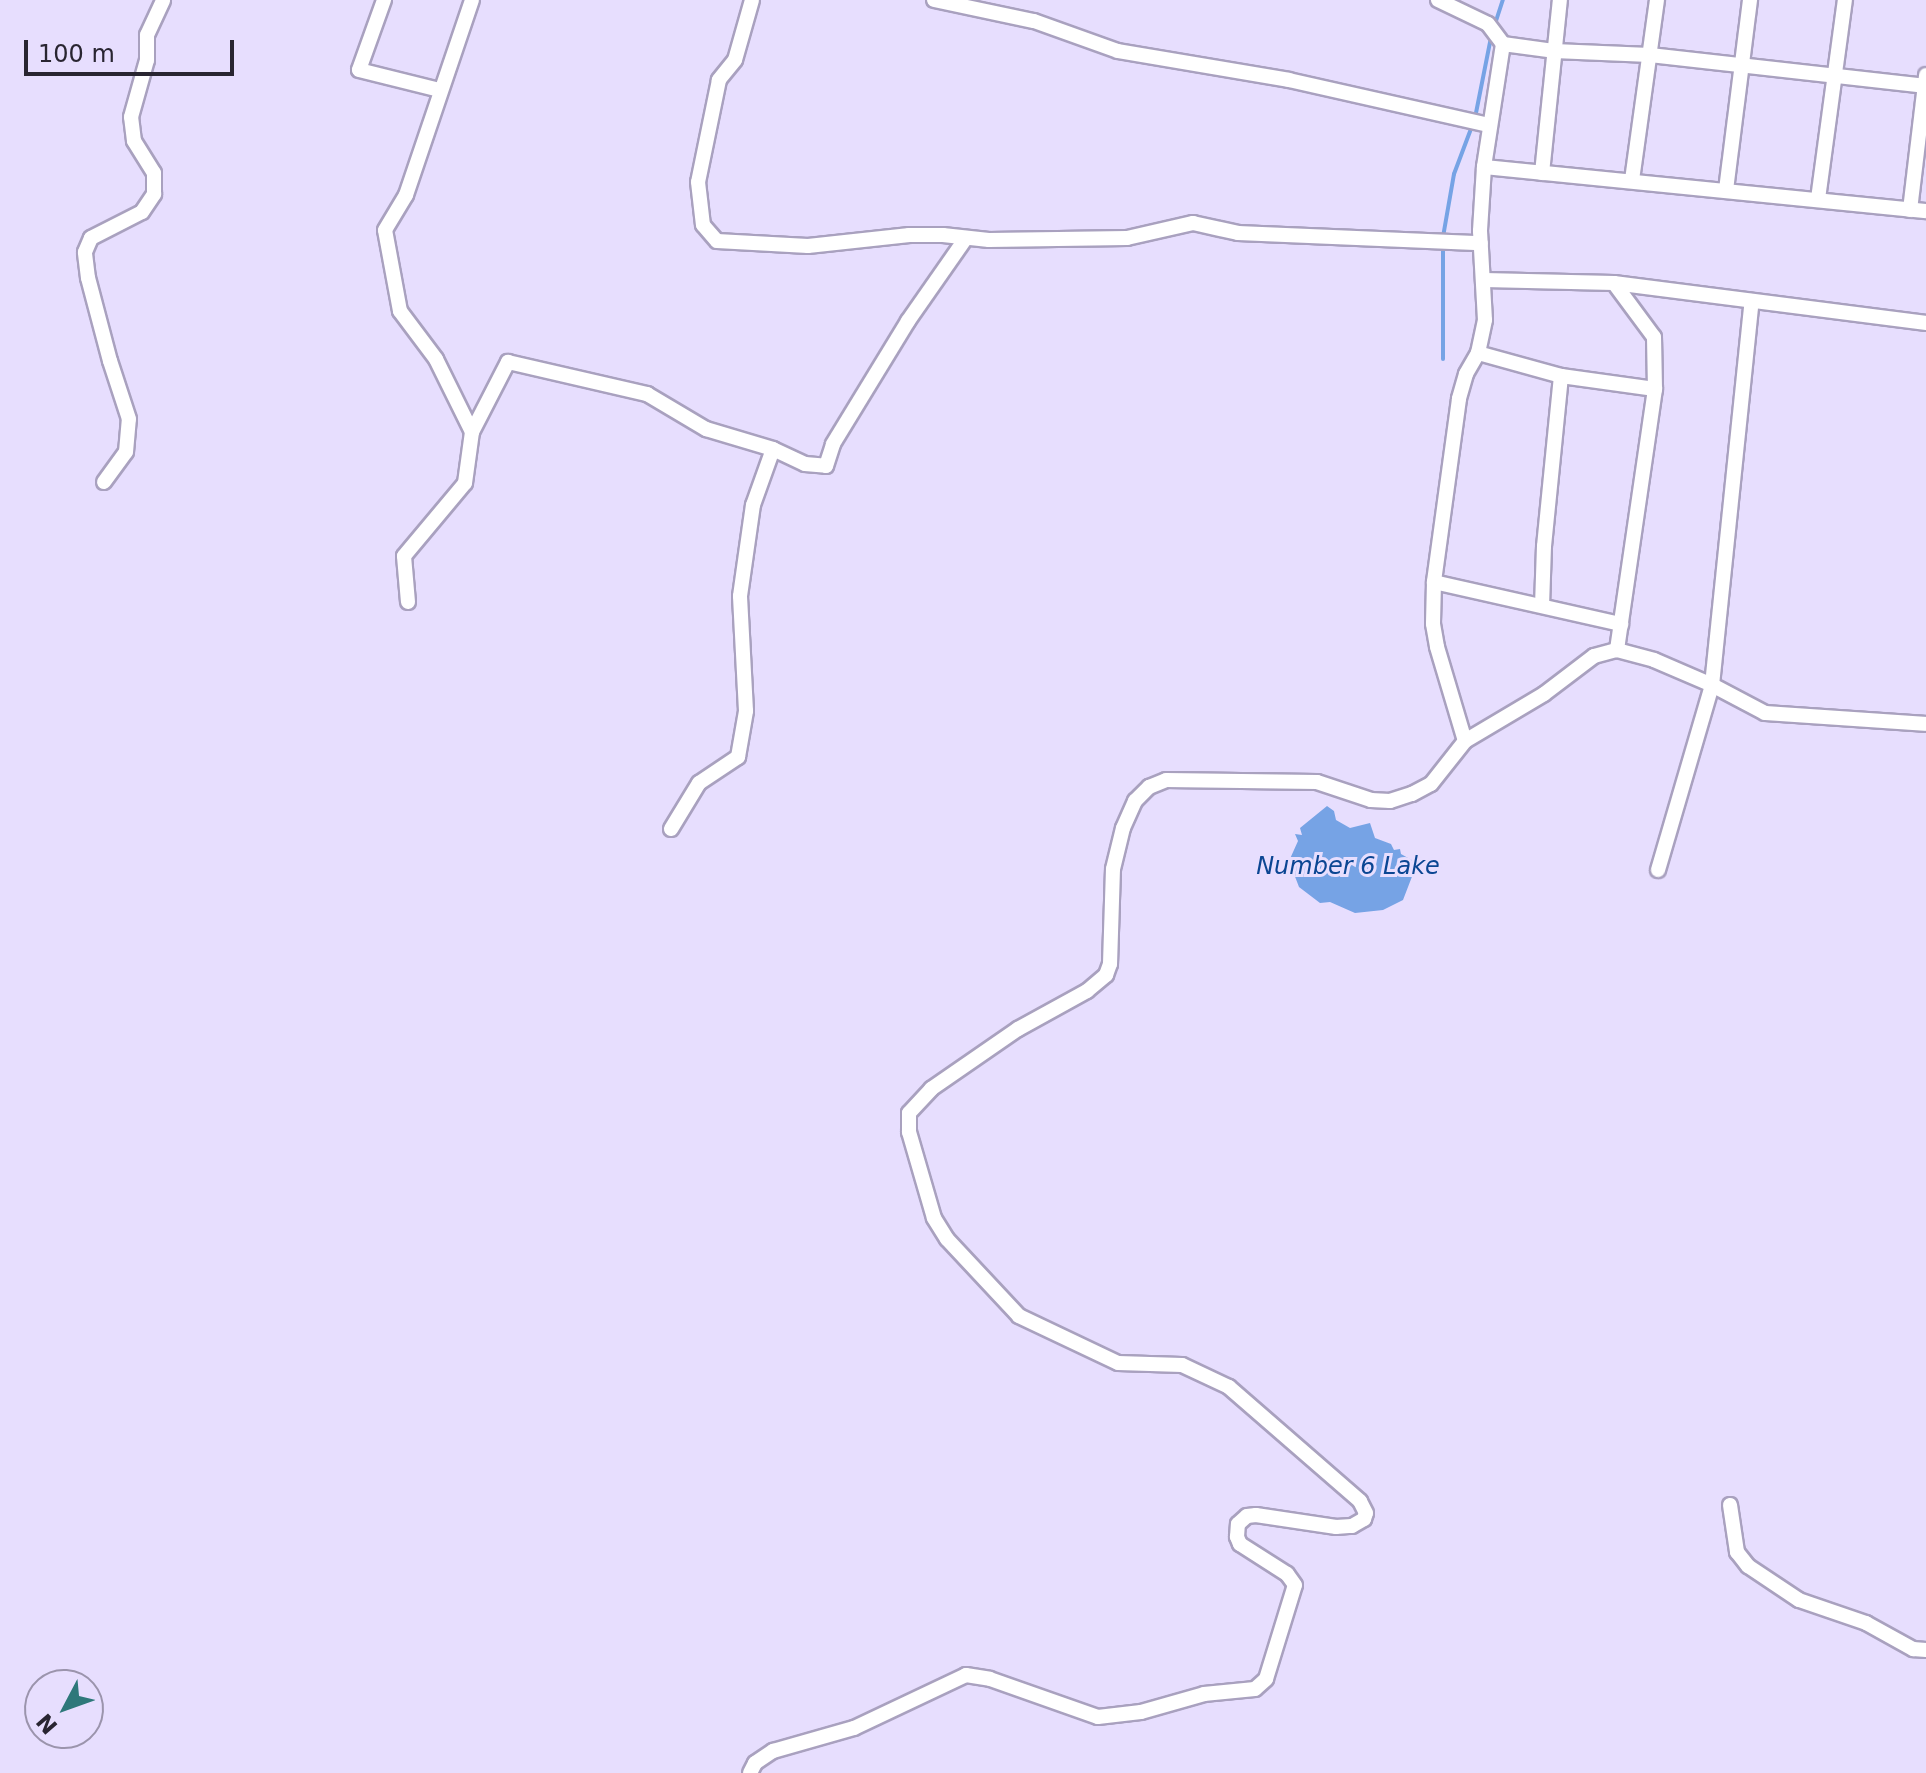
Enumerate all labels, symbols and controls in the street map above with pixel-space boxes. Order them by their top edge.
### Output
scale bar [28,24,238,74]
text: 100 m [38,40,115,68]
water label: Number 6 Lake [1256,853,1440,881]
north arrow [24,1669,104,1749]
text: N [32,1709,63,1739]

